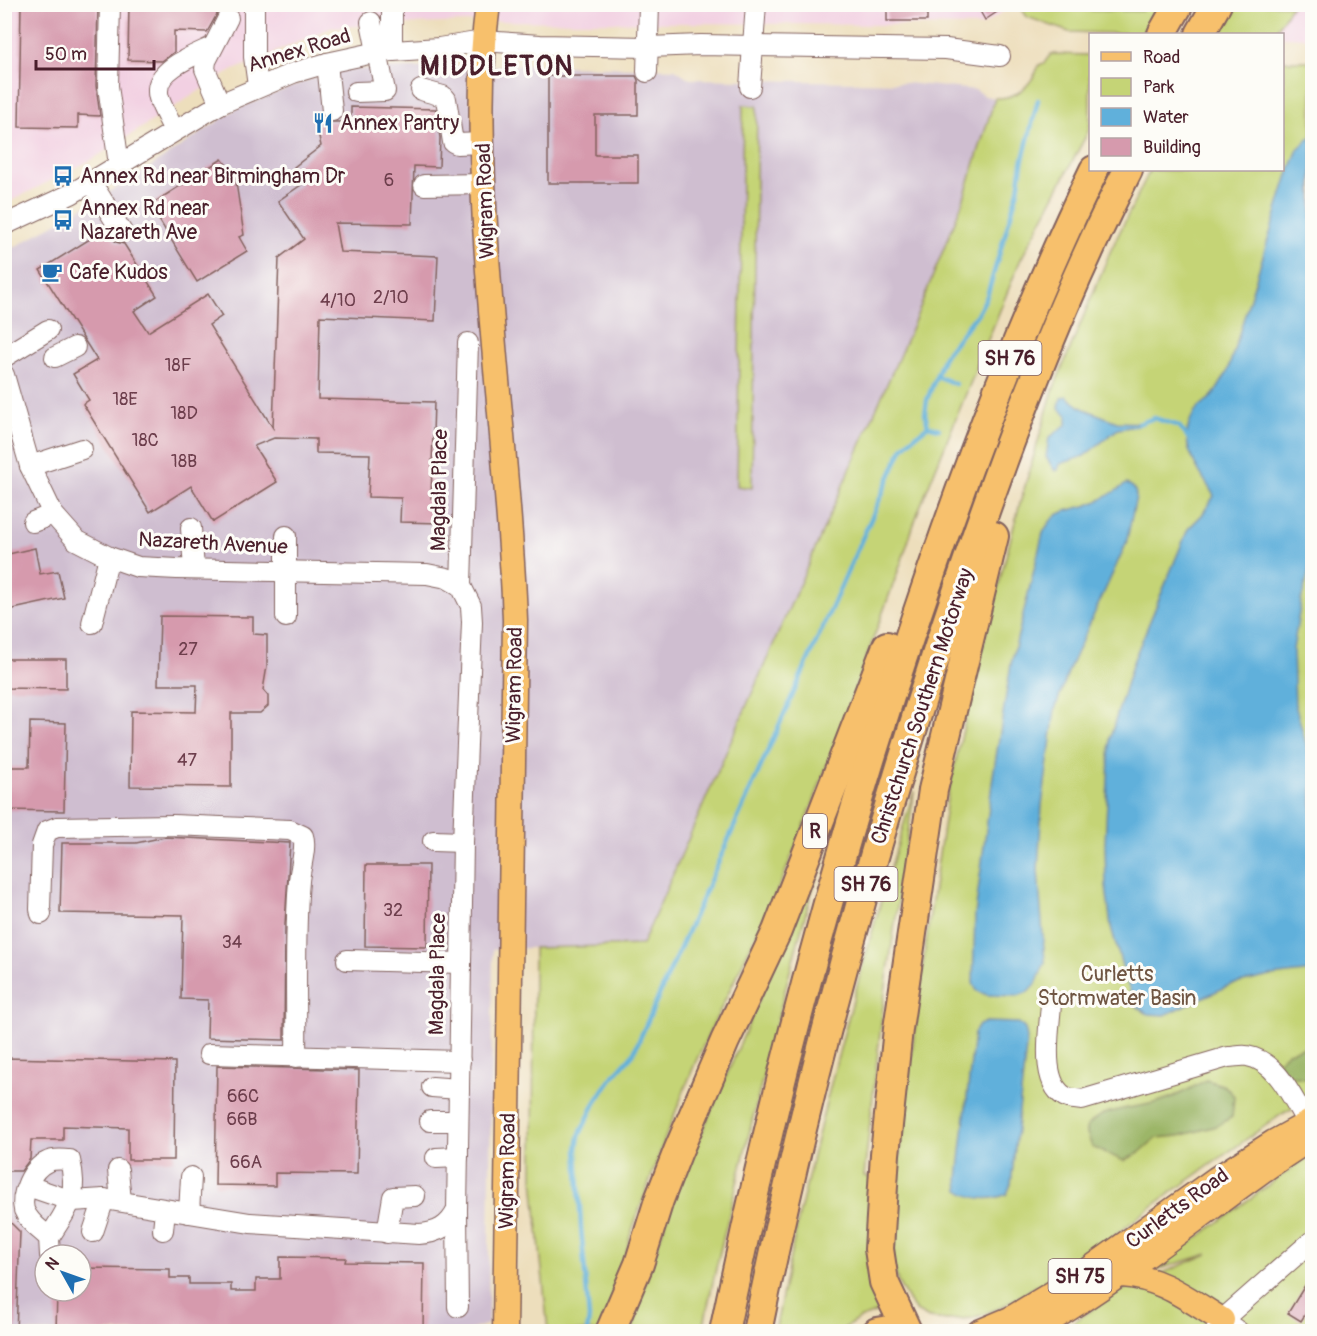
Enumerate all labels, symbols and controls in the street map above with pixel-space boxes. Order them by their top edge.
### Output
street label: Annex Road [244,22,354,79]
scale bar [36,33,154,71]
legend [1089,33,1284,171]
text: 50 m [45,43,87,66]
text: Road [1143,46,1180,69]
district label: MIDDLETON [420,50,574,83]
text: Park [1143,76,1175,99]
text: Water [1143,106,1189,129]
place label: Annex Pantry [340,110,459,137]
restaurant icon: Annex Pantry [311,111,335,135]
text: Building [1143,136,1201,159]
street label: Wigram Road [470,142,501,260]
place label: Annex Rd near Birmingham Dr [80,163,346,190]
bus stop icon: Annex Rd near Birmingham Dr [51,164,75,188]
house number: 6 [384,169,394,192]
place label: Annex Rd near Nazareth Ave [80,195,210,246]
bus stop icon: Annex Rd near Nazareth Ave [51,208,75,232]
place label: Cafe Kudos [69,259,168,286]
cafe icon: Cafe Kudos [40,260,64,284]
house number: 2/10 [373,286,409,309]
house number: 4/10 [320,289,356,312]
road number: SH 76 [978,341,1042,375]
house number: 18F [165,354,192,377]
house number: 18E [112,388,138,411]
house number: 18D [170,402,198,425]
street label: Magdala Place [425,428,454,551]
house number: 18C [131,429,159,452]
house number: 18B [171,450,197,473]
street label: Nazareth Avenue [138,526,289,561]
street label: Christchurch Southern Motorway [865,565,980,848]
street label: Wigram Road [500,627,529,743]
house number: 27 [178,638,198,661]
house number: 47 [177,749,197,772]
road number: R [803,814,827,848]
road number: SH 76 [834,867,898,901]
house number: 32 [383,899,403,922]
street label: Magdala Place [423,912,452,1035]
house number: 34 [222,931,243,954]
park label: Curletts Stormwater Basin [1038,961,1196,1012]
house number: 66C [227,1085,259,1108]
house number: 66B [226,1108,258,1131]
street label: Wigram Road [493,1113,522,1229]
house number: 66A [230,1151,263,1174]
street label: Curletts Road [1121,1162,1234,1255]
north arrow [33,1243,93,1303]
text: N [41,1253,64,1275]
road number: SH 75 [1048,1259,1112,1293]

